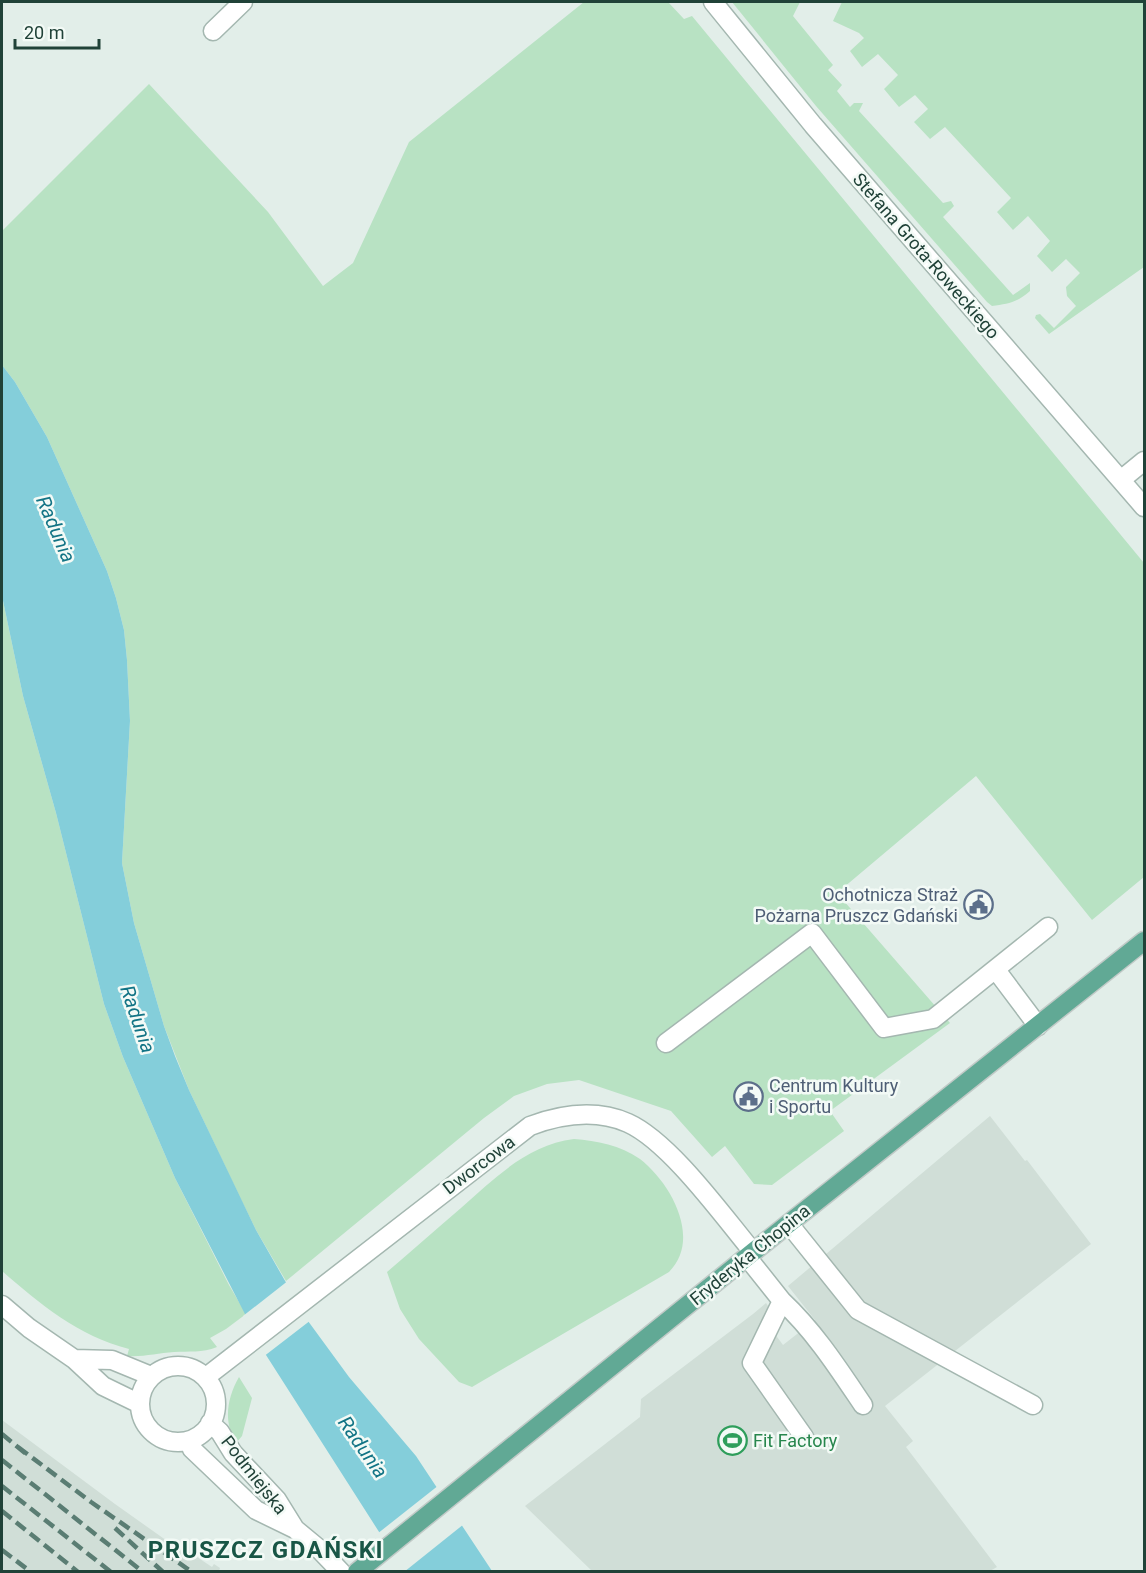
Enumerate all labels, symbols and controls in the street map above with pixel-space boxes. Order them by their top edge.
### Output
scale bar [15,12,99,50]
text: 20 m [24,22,64,43]
street label: Stefana Grota-Roweckiego [849,169,1004,343]
water label: Radunia [31,492,81,566]
place label: Ochotnicza Straż Pożarna Pruszcz Gdański [754,884,958,926]
public building icon: Ochotnicza Straż Pożarna Pruszcz Gdański [963,889,995,921]
water label: Radunia [115,982,161,1056]
place label: Centrum Kultury i Sportu [769,1075,899,1117]
public building icon: Centrum Kultury i Sportu [732,1080,764,1112]
street label: Dworcowa [439,1131,519,1198]
street label: Fryderyka Chopina [685,1200,814,1309]
water label: Radunia [333,1411,393,1483]
sports icon: Fit Factory [716,1425,748,1457]
place label: Fit Factory [753,1430,838,1451]
street label: Podmiejska [217,1431,292,1518]
district label: PRUSZCZ GDAŃSKI [148,1536,384,1564]

